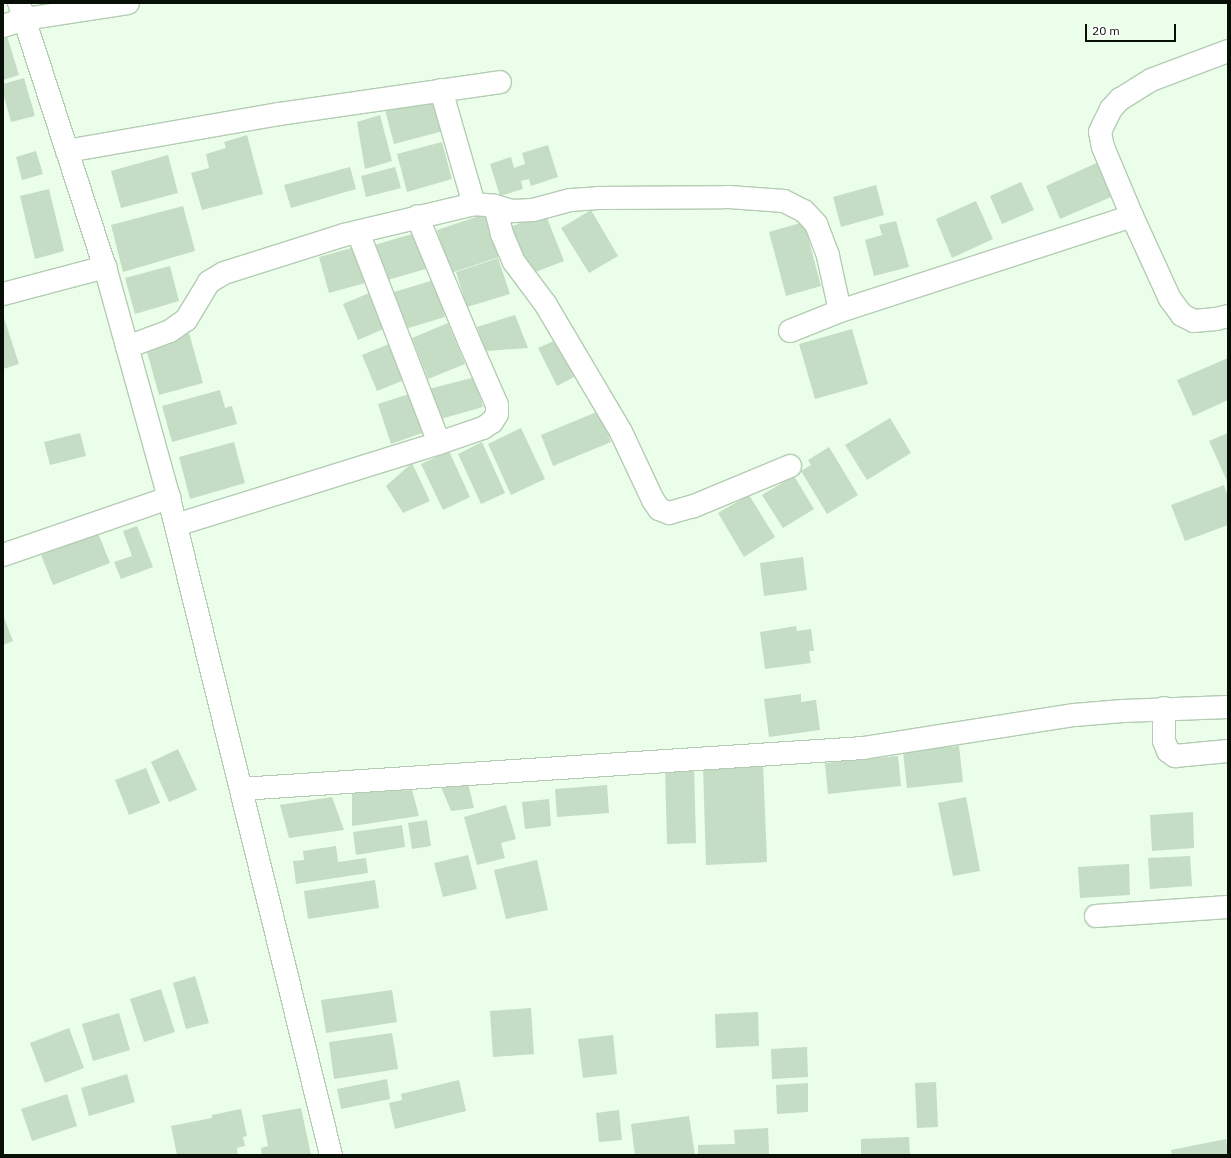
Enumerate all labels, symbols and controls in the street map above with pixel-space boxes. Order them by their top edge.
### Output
scale bar [1087,16,1178,42]
text: 20 m [1092,23,1120,38]

